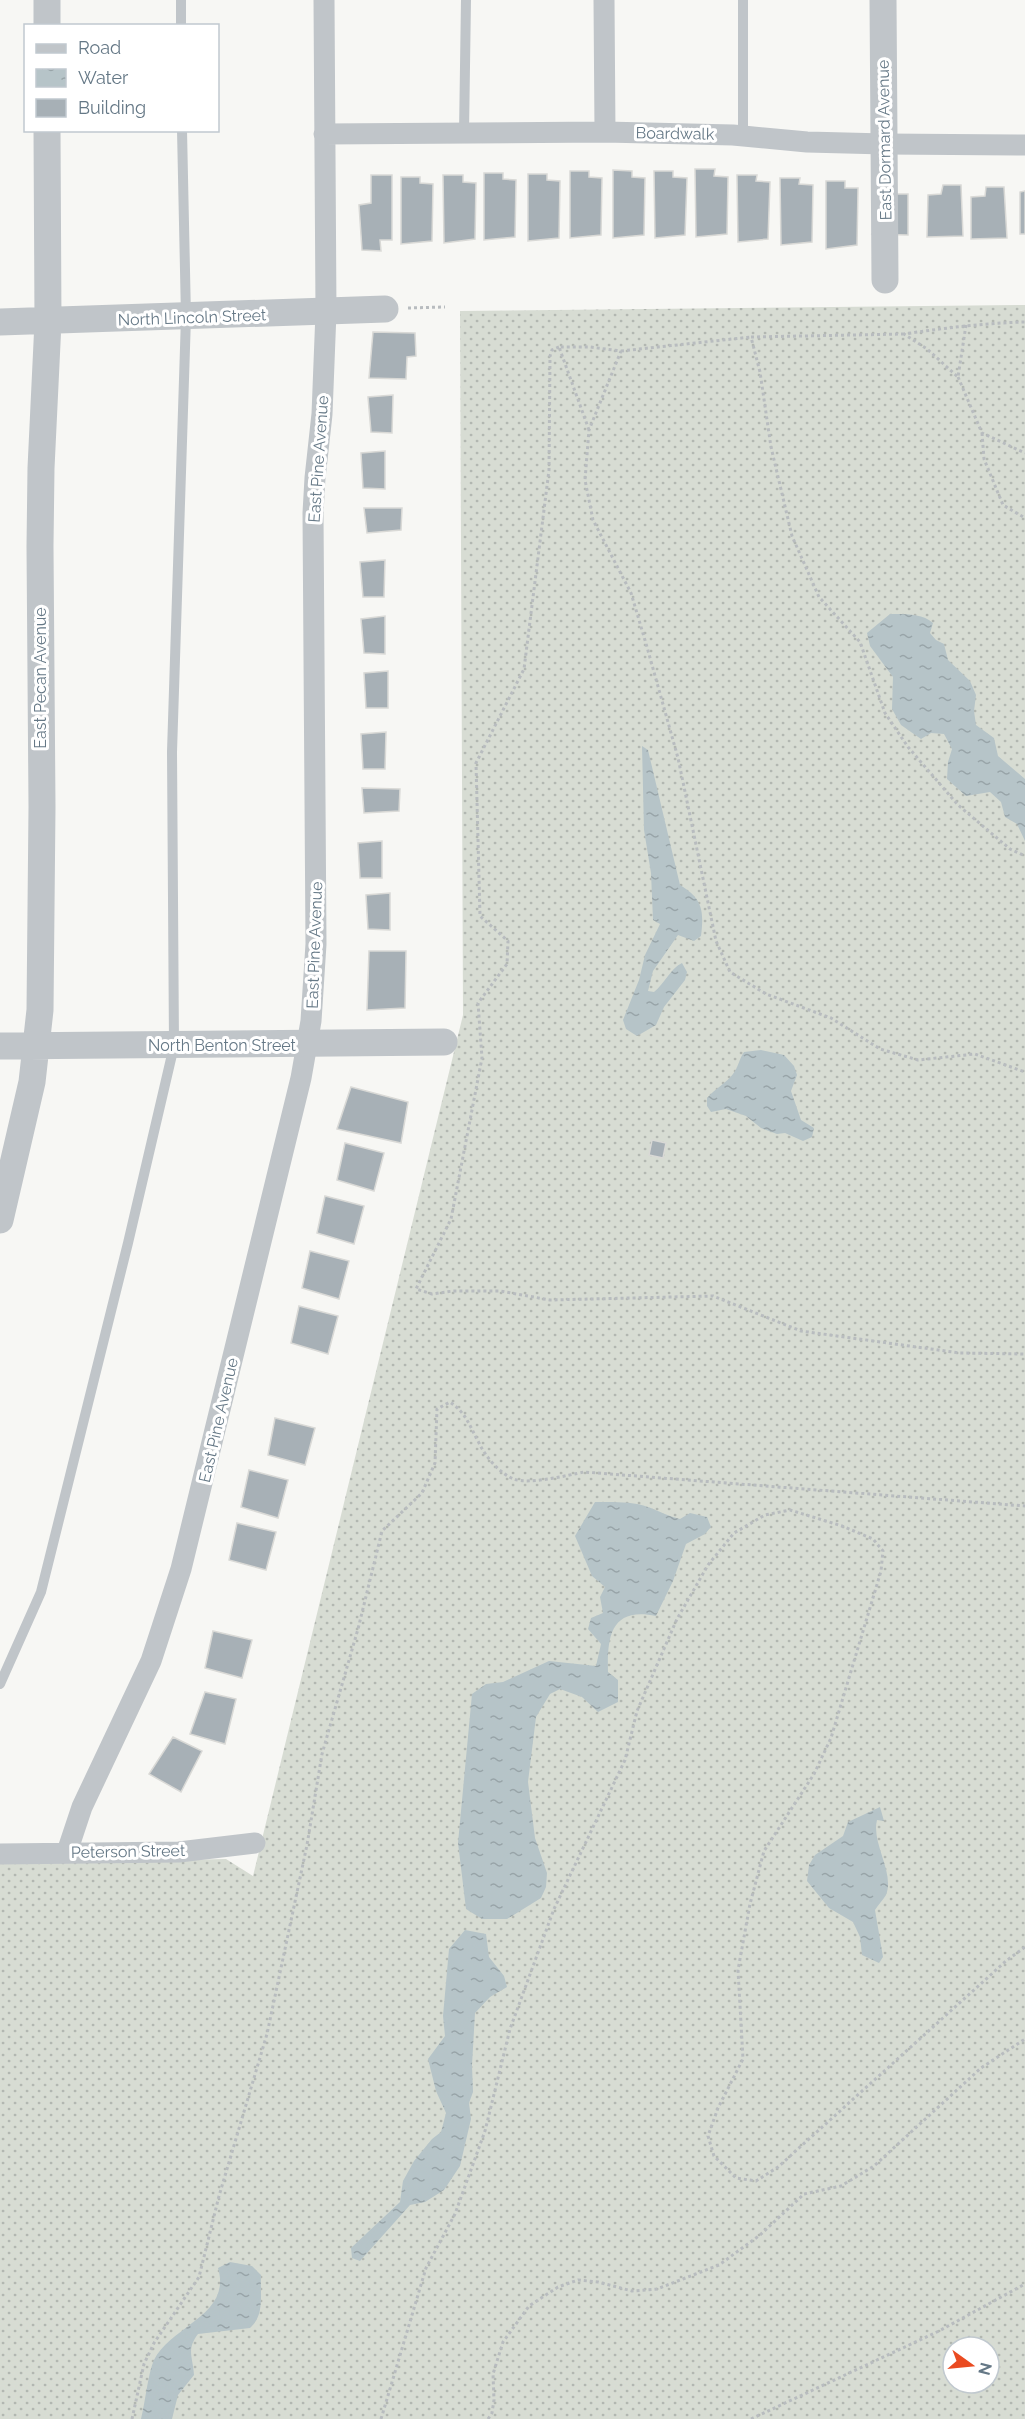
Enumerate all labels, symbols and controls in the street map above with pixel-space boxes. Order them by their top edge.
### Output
legend [24,24,219,132]
text: Road [78,37,121,58]
street label: East Dormard Avenue [874,60,895,220]
text: Water [78,67,129,88]
text: Building [78,97,146,118]
street label: Boardwalk [636,123,715,144]
street label: North Lincoln Street [117,305,267,330]
street label: East Pine Avenue [305,395,332,523]
street label: East Pecan Avenue [31,607,50,749]
street label: East Pine Avenue [303,881,326,1009]
street label: North Benton Street [148,1036,297,1055]
street label: East Pine Avenue [195,1356,242,1484]
street label: Peterson Street [71,1841,186,1862]
north arrow [941,2335,1001,2395]
text: N [974,2360,996,2377]

